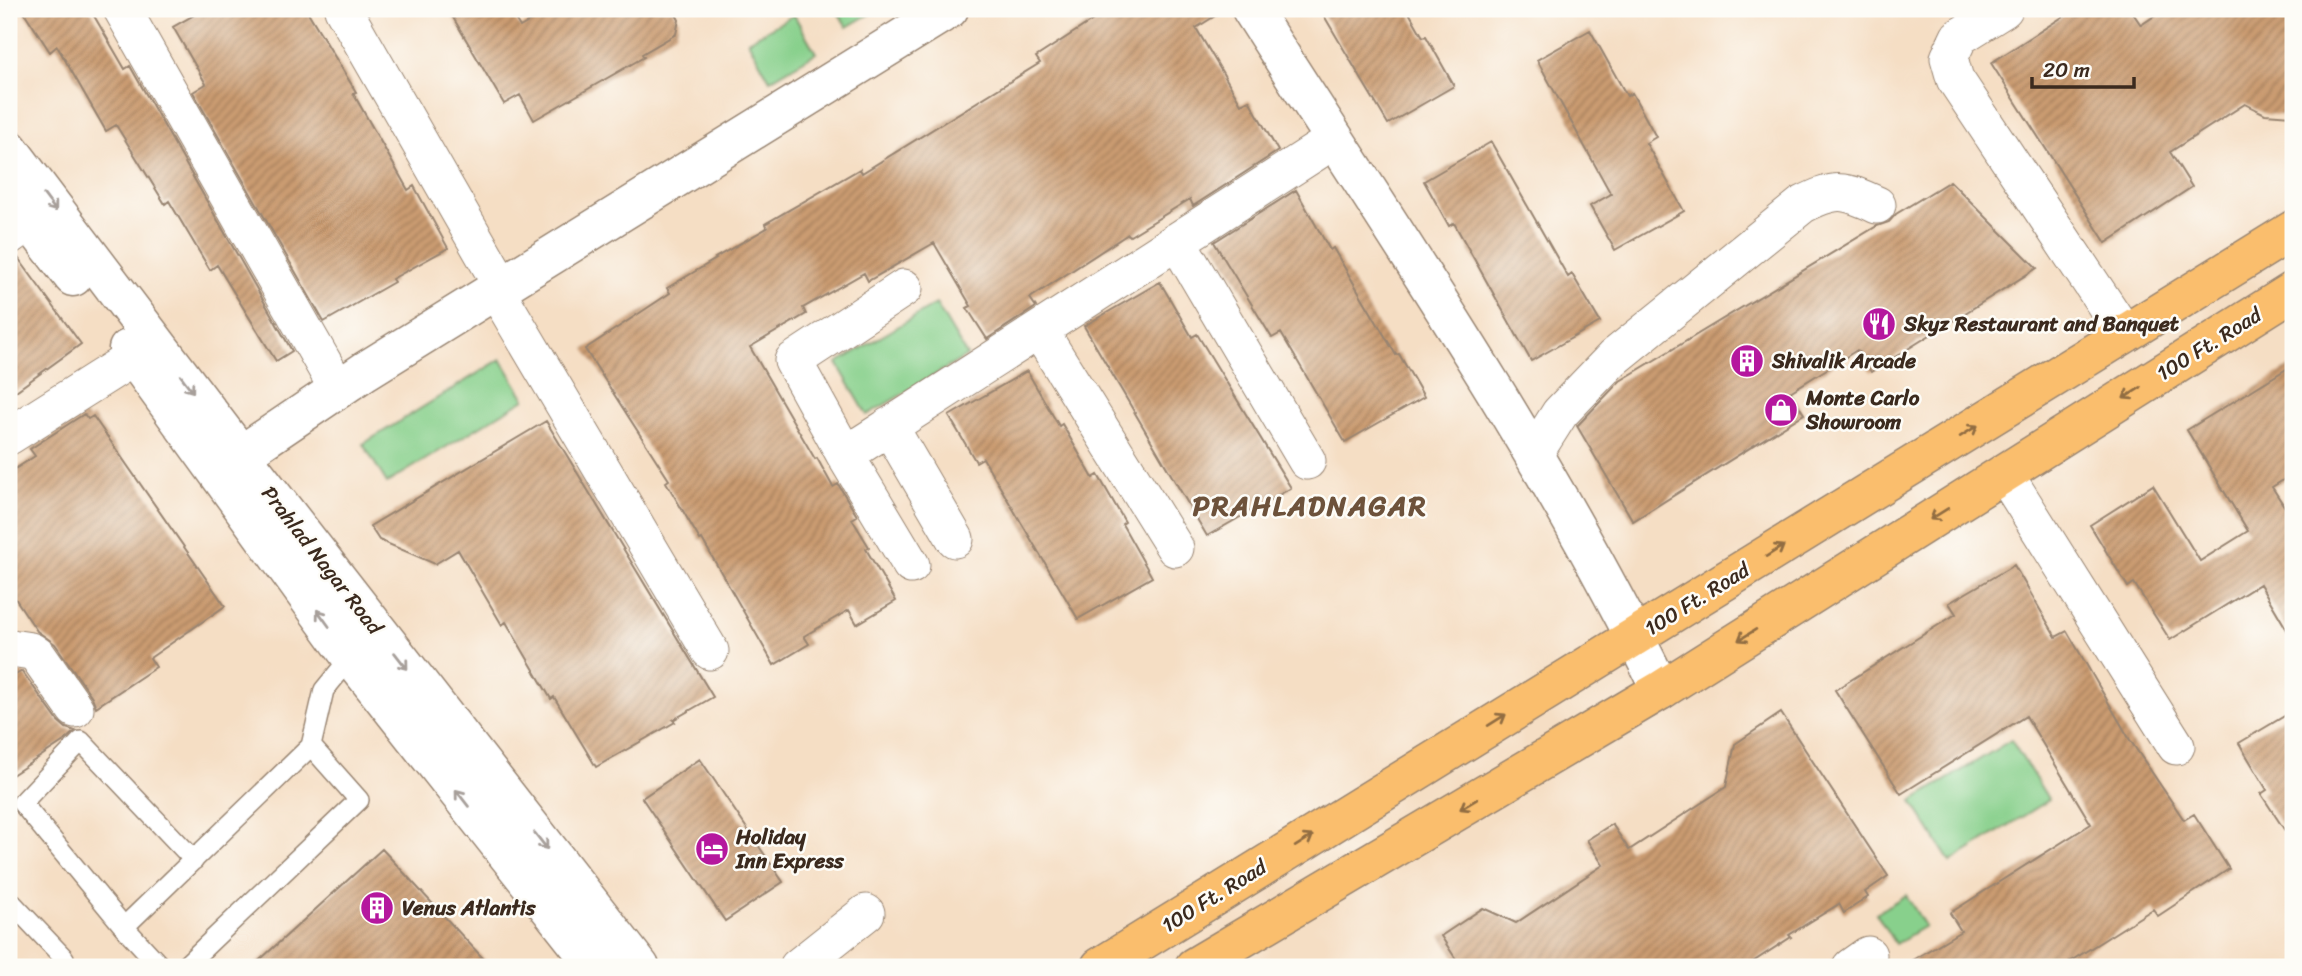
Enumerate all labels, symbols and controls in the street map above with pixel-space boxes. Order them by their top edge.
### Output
scale bar [2032,46,2134,90]
text: 20 m [2043,51,2090,89]
one-way arrow [43,193,57,212]
street label: 100 Ft. Road [2149,295,2271,392]
restaurant icon: Skyz Restaurant and Banquet [1860,305,1898,343]
place label: Skyz Restaurant and Banquet [1903,305,2180,343]
building icon: Shivalik Arcade [1728,342,1766,380]
place label: Shivalik Arcade [1771,342,1916,380]
one-way arrow [180,375,195,393]
place label: Monte Carlo Showroom [1805,379,1920,441]
one-way arrow [2123,385,2142,400]
shop icon: Monte Carlo Showroom [1762,391,1800,429]
one-way arrow [1958,424,1978,438]
street label: Prahlad Nagar Road [251,477,394,645]
district label: PRAHLADNAGAR [1193,481,1427,530]
one-way arrow [1930,508,1950,522]
one-way arrow [1765,544,1785,558]
street label: 100 Ft. Road [1637,550,1759,647]
one-way arrow [316,609,330,628]
one-way arrow [1738,628,1757,643]
one-way arrow [394,652,409,670]
one-way arrow [1487,713,1506,728]
one-way arrow [455,790,470,808]
one-way arrow [1459,797,1479,811]
place label: Holiday Inn Express [735,818,845,880]
hotel icon: Holiday Inn Express [693,830,731,868]
one-way arrow [533,831,548,850]
one-way arrow [1294,833,1313,848]
street label: 100 Ft. Road [1154,847,1276,944]
building icon: Venus Atlantis [358,889,396,927]
place label: Venus Atlantis [402,889,537,927]

